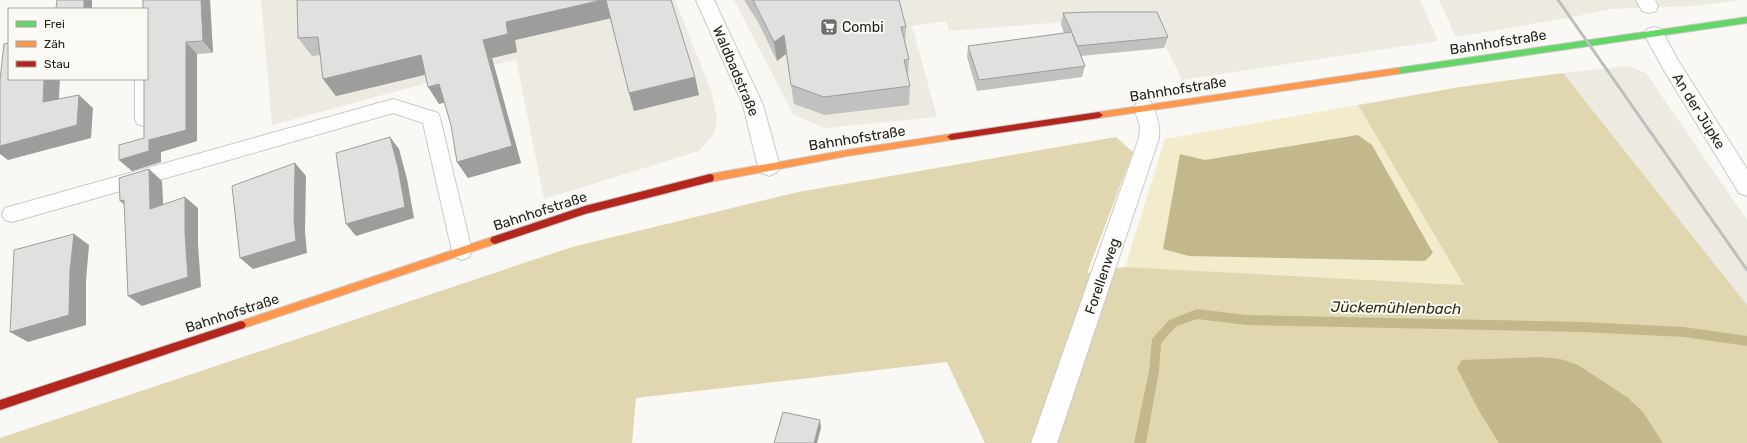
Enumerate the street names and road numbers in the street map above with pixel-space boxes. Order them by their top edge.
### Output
street label: Waldbadstraße [709,24,762,119]
street label: Bahnhofstraße [1449,26,1548,59]
street label: An der Jüpke [1669,70,1729,152]
street label: Bahnhofstraße [1129,73,1228,106]
street label: Bahnhofstraße [808,122,907,155]
street label: Bahnhofstraße [491,188,589,235]
street label: Forellenweg [1082,236,1123,316]
street label: Bahnhofstraße [183,290,281,337]

